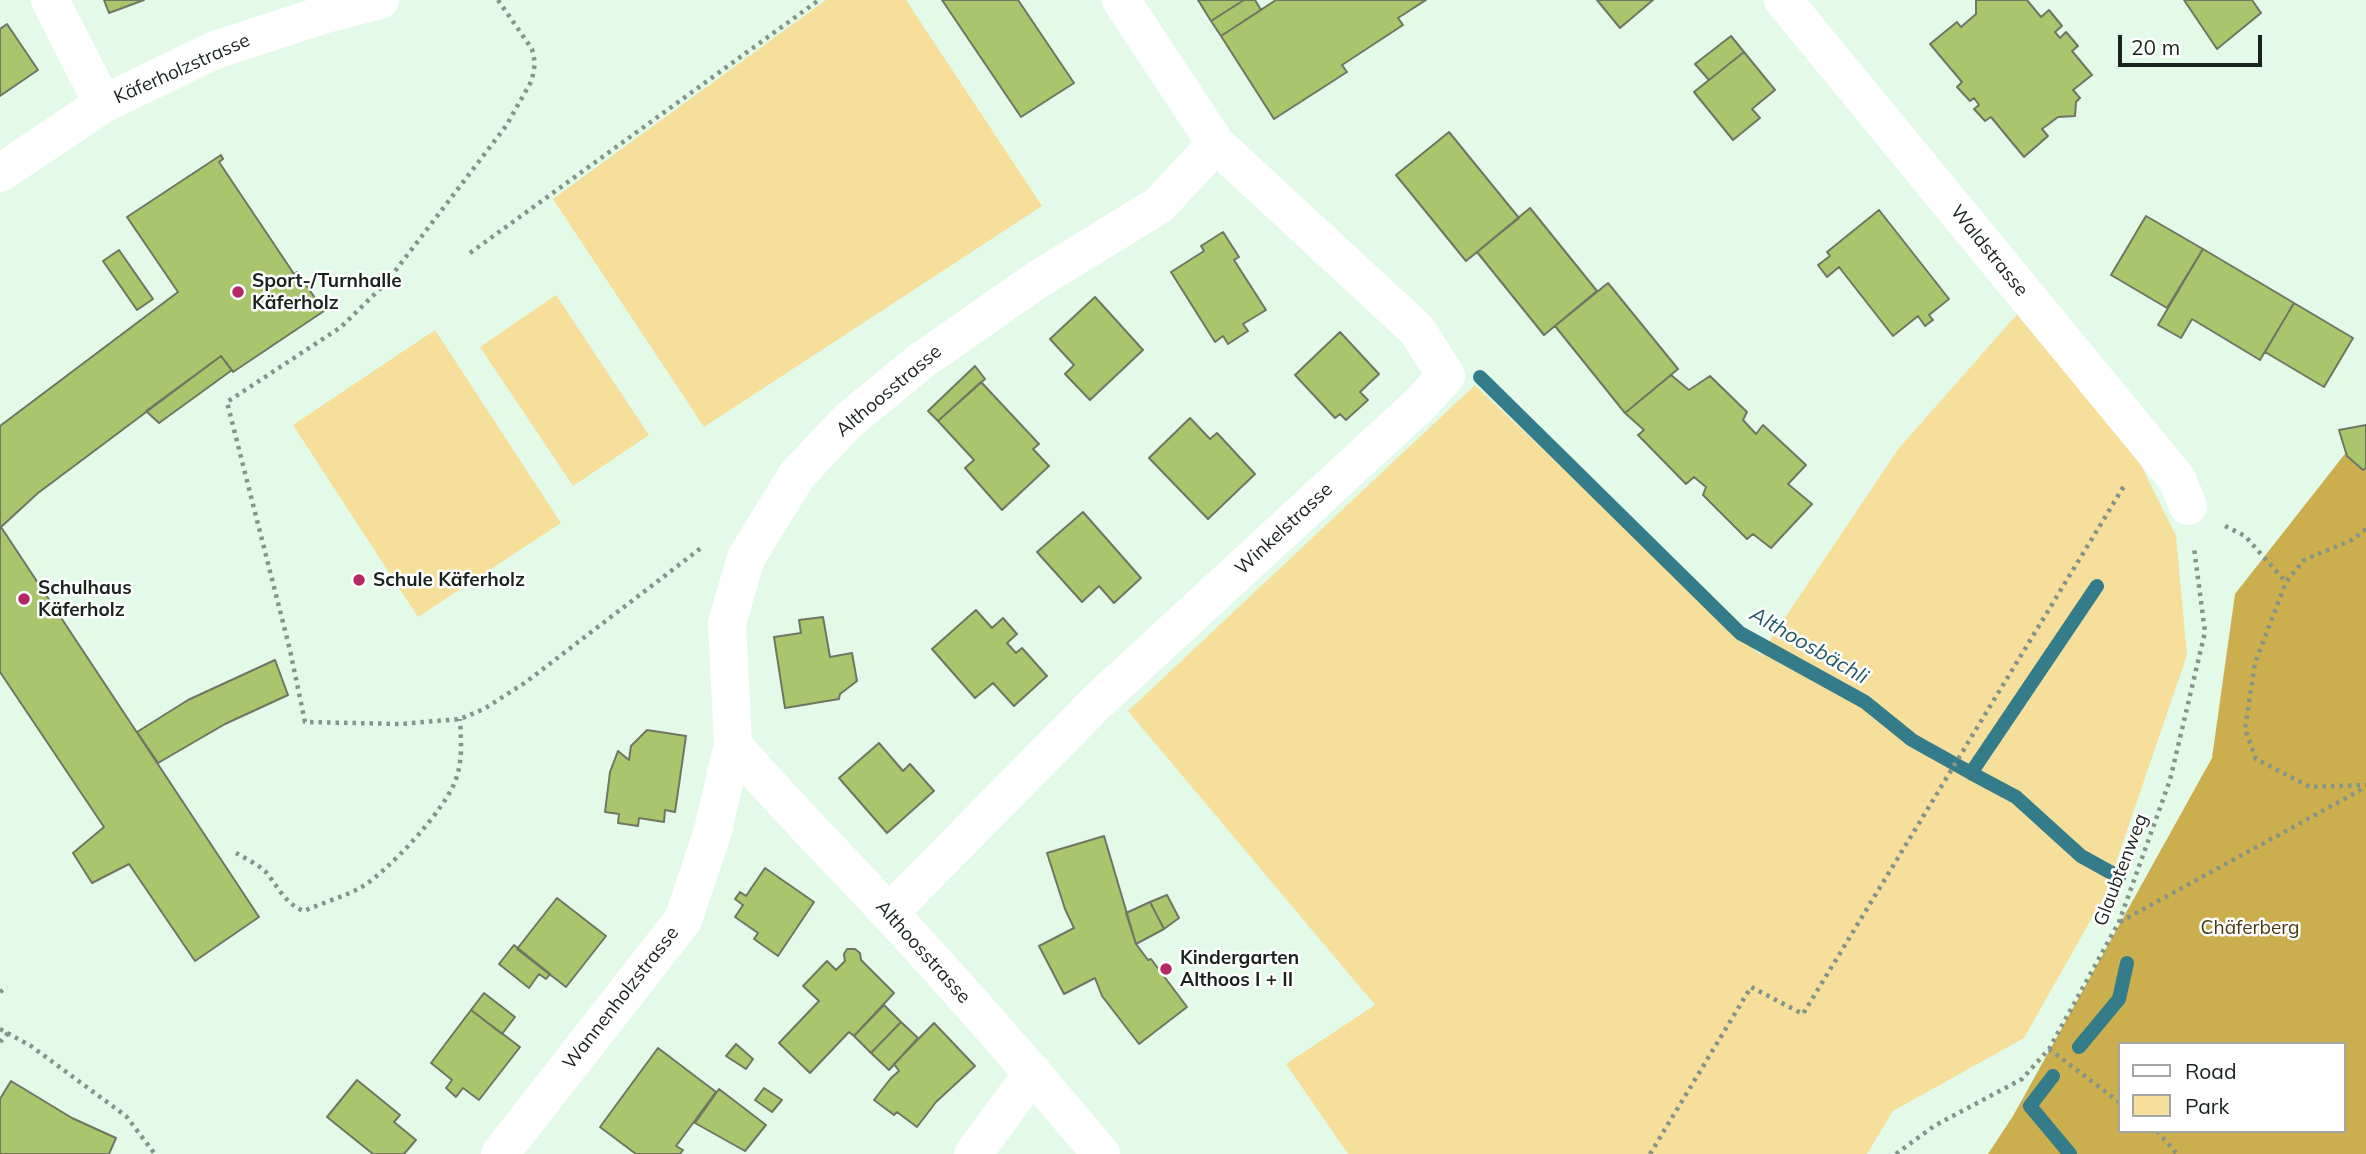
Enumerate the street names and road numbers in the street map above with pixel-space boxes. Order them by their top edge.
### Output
street label: Käferholzstrasse [110,29,254,109]
street label: Waldstrasse [1945,201,2033,301]
street label: Althoosstrasse [832,340,946,442]
street label: Winkelstrasse [1231,478,1337,580]
street label: Glaubtenweg [2089,811,2153,929]
street label: Althoosstrasse [871,896,975,1008]
street label: Wannenholzstrasse [558,922,684,1074]

